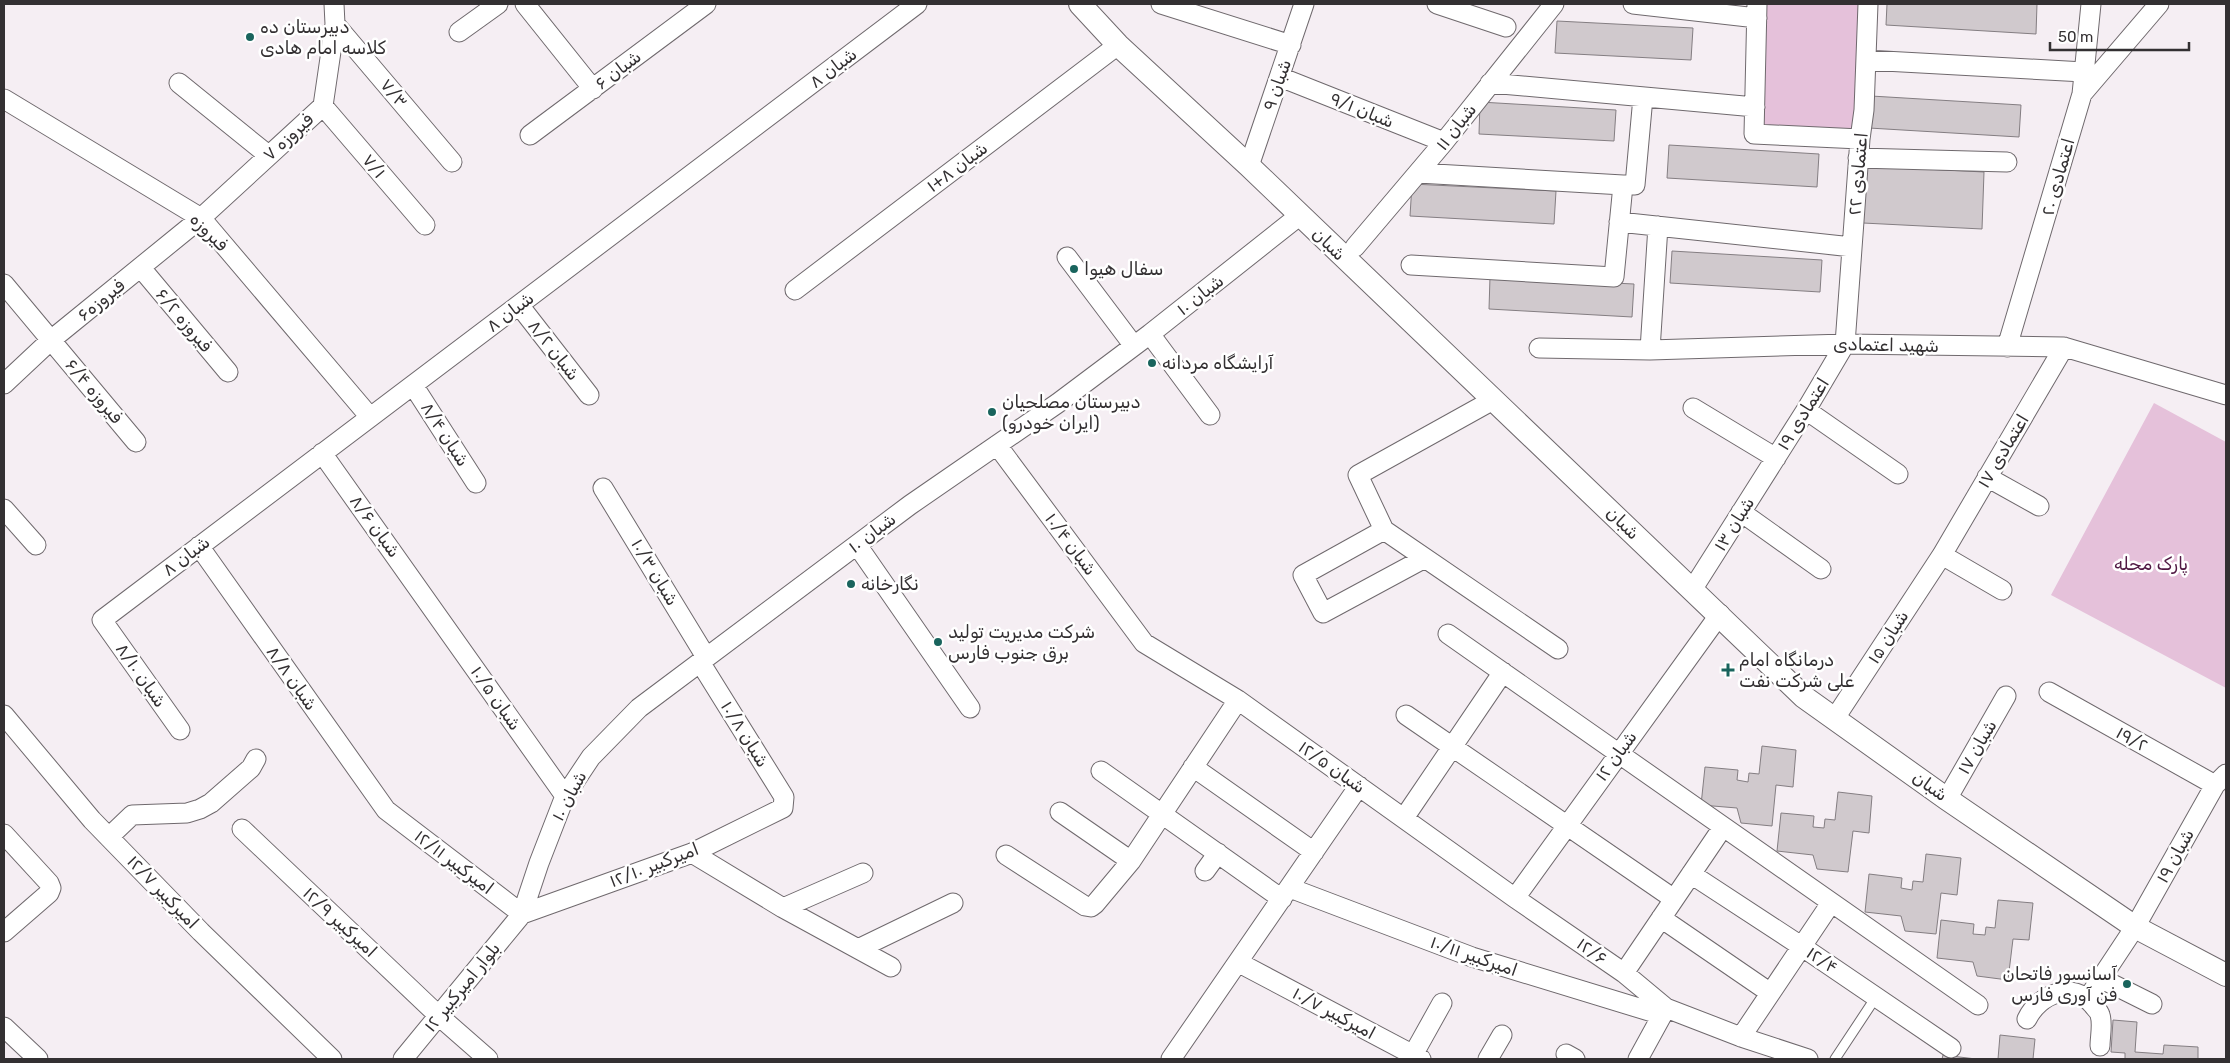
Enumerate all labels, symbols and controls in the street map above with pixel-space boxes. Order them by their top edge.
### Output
place label: دبیرستان ده کلاسه امام هادی [260,16,386,59]
scale bar [2050,20,2189,52]
text: 50 m [2058,28,2093,46]
marker: دبیرستان ده کلاسه امام هادی [244,31,256,43]
street label: ۸ شبان [805,43,861,93]
street label: ۶ شبان [591,46,645,94]
street label: ۹ شبان [1258,56,1296,114]
street label: ۷/۳ [375,74,413,112]
street label: ۹/۱ شبان [1327,87,1397,133]
street label: ۱۱ شبان [1431,99,1481,155]
street label: ۷ فیروزه [258,108,318,166]
street label: ۲۲ اعتمادی [1843,132,1873,216]
street label: ۲۰ اعتمادی [2036,135,2080,219]
street label: ۱+۸ شبان [922,137,992,197]
street label: ۷/۱ [357,149,391,183]
street label: فیروزه [185,208,233,256]
street label: شبان [1308,223,1350,265]
place label: سفال هیوا [1084,258,1163,280]
marker: سفال هیوا [1068,263,1080,275]
street label: ۱۰ شبان [1172,270,1228,320]
street label: فیروزه۶ [73,274,129,326]
street label: ۶/۲ فیروزه [151,284,217,356]
street label: ۸ شبان [482,287,538,337]
street label: ۸/۲ شبان [523,315,585,385]
street label: شهید اعتمادی [1833,333,1939,357]
place label: آرایشگاه مردانه [1162,352,1274,374]
street label: ۶/۴ فیروزه [61,354,127,428]
marker: آرایشگاه مردانه [1146,357,1158,369]
street label: ۱۹ اعتمادی [1772,374,1834,454]
place label: دبیرستان مصلحیان (ایران خودرو) [1002,391,1141,434]
street label: ۸/۴ شبان [416,397,474,471]
marker: دبیرستان مصلحیان (ایران خودرو) [986,406,998,418]
street label: ۱۷ اعتمادی [1972,410,2034,492]
street label: ۸/۶ شبان [345,490,405,562]
street label: ۱۳ شبان [1709,493,1759,555]
street label: شبان [1602,502,1644,544]
street label: ۱۰ شبان [844,508,900,558]
street label: ۱۰/۴ شبان [1040,508,1102,580]
street label: ۸ شبان [158,531,214,581]
street label: ۱۰/۳ شبان [626,535,684,609]
park label: پارک محله [2114,553,2188,576]
place label: نگارخانه [861,573,919,595]
marker: نگارخانه [845,578,857,590]
street label: ۱۵ شبان [1863,606,1913,668]
place label: شرکت مدیریت تولید برق جنوب فارس [948,621,1095,664]
marker: شرکت مدیریت تولید برق جنوب فارس [932,636,944,648]
street label: ۸/۱۰ شبان [111,638,171,712]
street label: ۸/۸ شبان [262,641,322,715]
place label: درمانگاه امام علی شرکت نفت [1739,649,1855,692]
street label: ۱۰/۵ شبان [466,661,526,735]
marker: درمانگاه امام علی شرکت نفت [1721,663,1735,677]
street label: ۱۰/۸ شبان [716,697,774,771]
street label: ۱۷ شبان [1953,716,2001,778]
street label: ۱۹/۲ [2112,721,2152,757]
street label: ۱۲ شبان [1590,726,1642,786]
street label: ۱۲/۵ شبان [1294,736,1370,798]
street label: شبان [1908,766,1952,806]
street label: ۱۰ شبان [547,767,591,825]
street label: ۱۲/۱۱ امیرکبیر [410,825,498,899]
street label: ۱۹ شبان [2151,825,2199,887]
street label: ۱۲/۱۰ امیرکبیر [606,838,702,892]
street label: ۱۲/۷ امیرکبیر [122,850,204,934]
street label: ۱۲/۹ امیرکبیر [298,882,382,962]
street label: ۱۰/۱۱ امیرکبیر [1427,931,1521,981]
street label: ۱۲/۶ [1572,933,1612,969]
street label: ۱۲ بلوار امیرکبیر [419,938,505,1036]
street label: ۱۲/۴ [1802,942,1842,978]
place label: آسانسور فاتحان فن آوری فارس [2003,963,2118,1006]
marker: آسانسور فاتحان فن آوری فارس [2121,978,2133,990]
street label: ۱۰/۷ امیرکبیر [1289,982,1379,1044]

